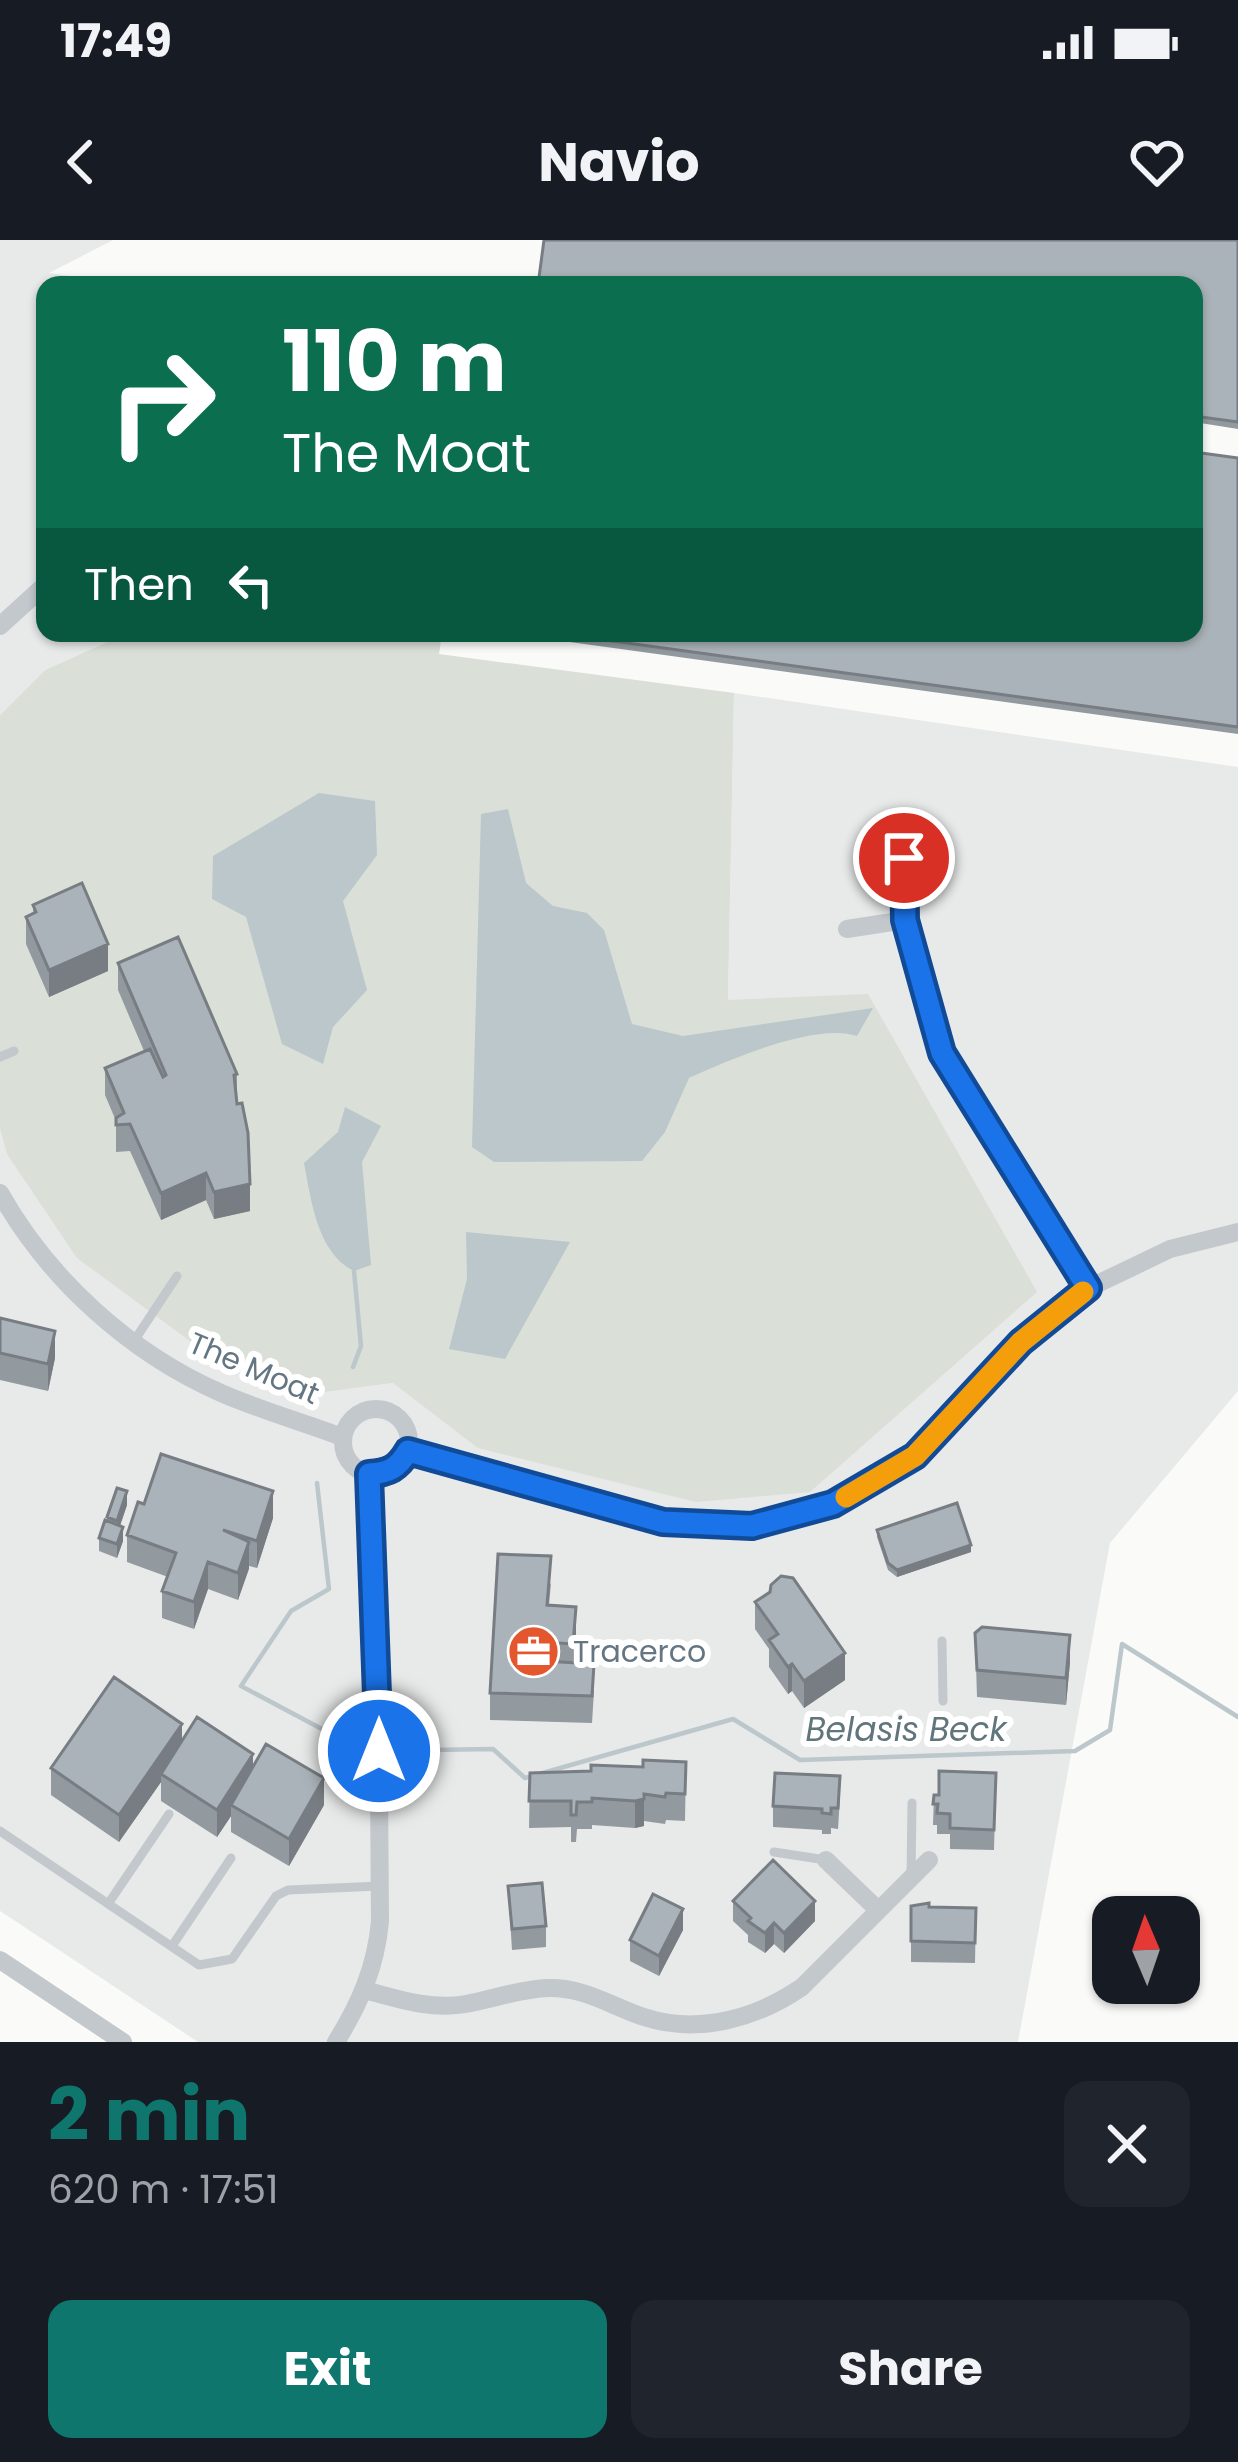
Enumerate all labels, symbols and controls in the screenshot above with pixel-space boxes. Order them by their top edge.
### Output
text: 17:49 [60,10,172,73]
text: Navio [538,124,700,200]
icon: back [48,129,114,195]
icon: heart [1124,129,1190,195]
text: 110 m [282,303,507,420]
icon: right [84,324,240,480]
text: The Moat [282,415,531,491]
icon: left [218,552,284,618]
text: Then [84,553,194,616]
pin [853,807,955,909]
icon: arrive [871,825,937,891]
street label: The Moat [182,1321,326,1415]
office icon: Tracerco [506,1623,562,1679]
place label: Tracerco [573,1630,706,1673]
position arrow [316,1688,442,1814]
water label: Belasis Beck [805,1706,1009,1753]
north arrow [1092,1896,1200,2004]
map controls [1092,1896,1200,2004]
text: 2 min [48,2064,250,2165]
button: close [1064,2081,1190,2207]
text: 620 m · 17:51 [48,2162,278,2217]
button: Exit [48,2300,607,2438]
button: Share [631,2300,1190,2438]

